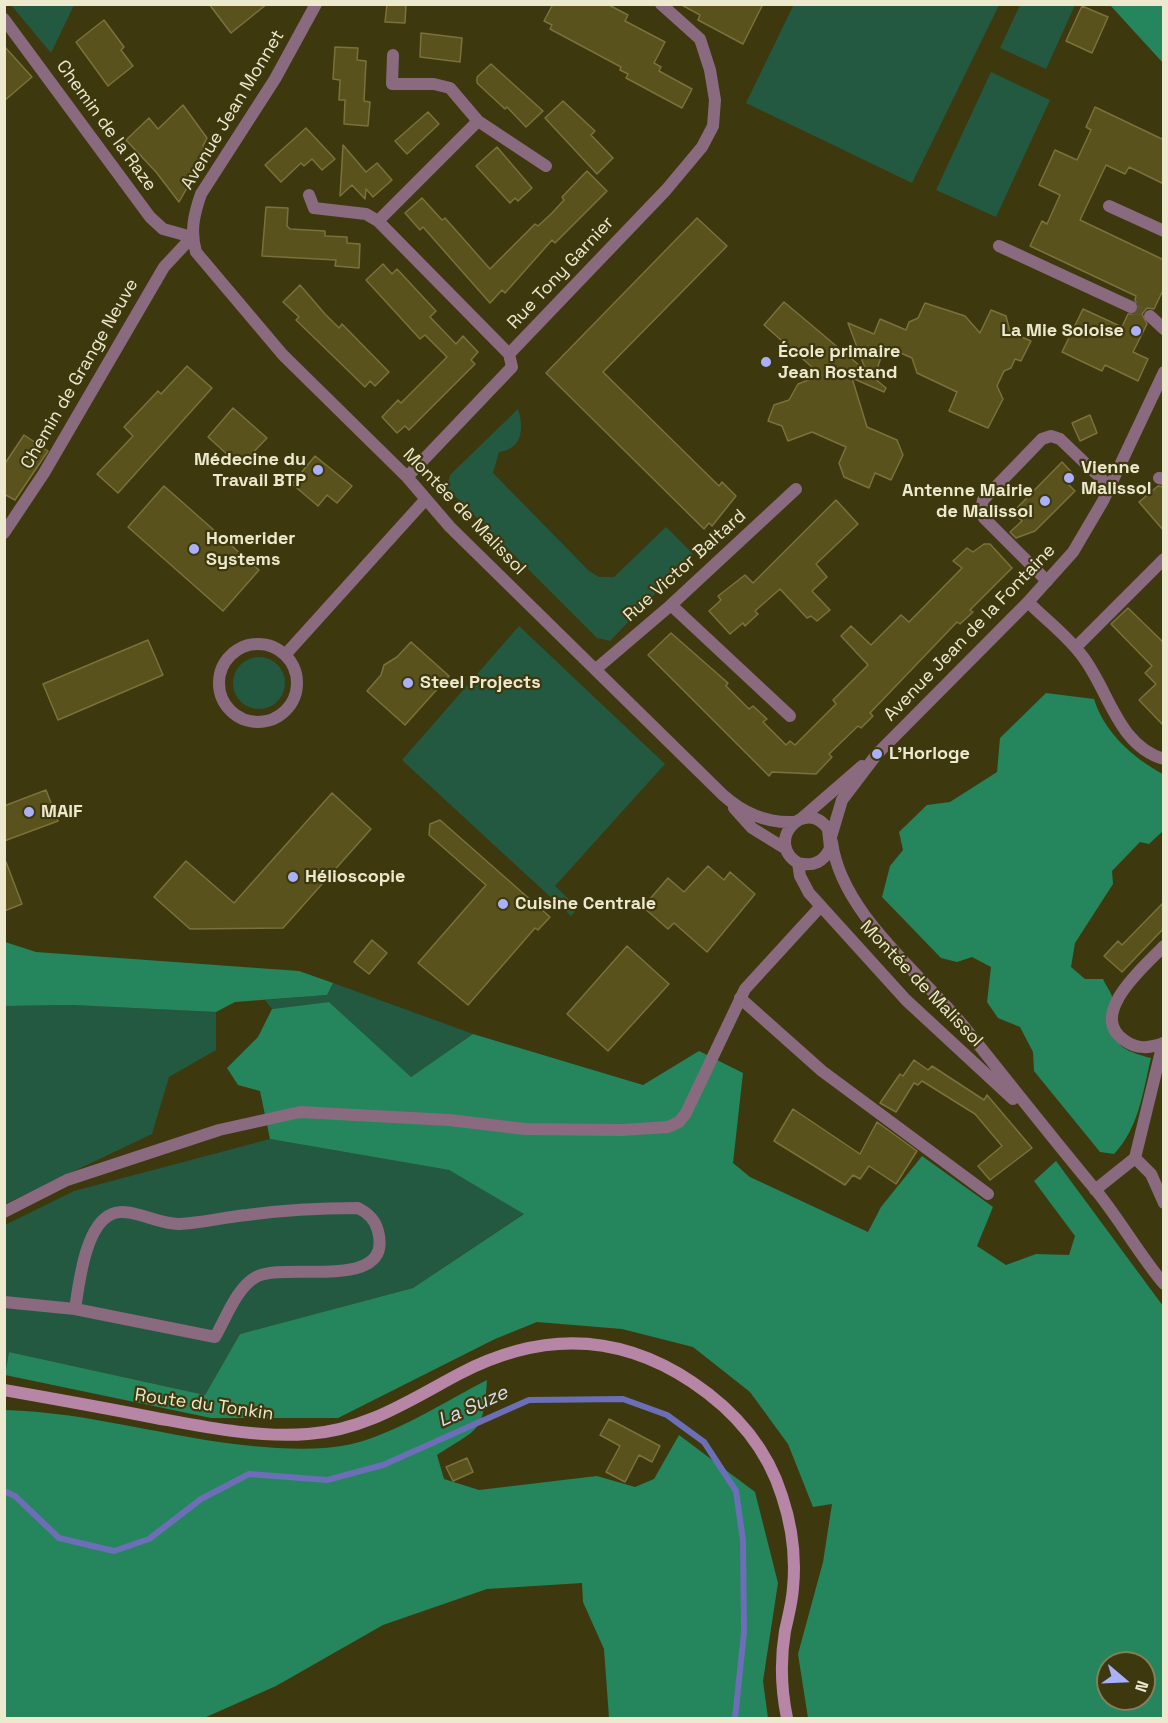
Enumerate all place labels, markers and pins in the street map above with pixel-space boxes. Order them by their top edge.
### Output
place label: La Mie Soloise [1001,320,1124,342]
marker: La Mie Soloise [1129,324,1143,338]
place label: École primaire Jean Rostand [778,341,900,384]
marker: École primaire Jean Rostand [759,355,773,369]
place label: Médecine du Travail BTP [194,449,306,492]
place label: Vienne Malissol [1081,457,1152,500]
marker: Médecine du Travail BTP [311,463,325,477]
marker: Vienne Malissol [1062,471,1076,485]
place label: Antenne Mairie de Malissol [902,480,1033,522]
marker: Antenne Mairie de Malissol [1038,494,1052,508]
place label: Homerider Systems [206,528,295,570]
marker: Homerider Systems [187,542,201,556]
place label: Steel Projects [420,672,541,694]
marker: Steel Projects [401,676,415,690]
place label: L'Horloge [889,743,970,765]
marker: L'Horloge [870,747,884,761]
place label: MAIF [41,801,83,823]
marker: MAIF [22,805,36,819]
place label: Hélioscopie [305,866,405,888]
marker: Hélioscopie [286,870,300,884]
place label: Cuisine Centrale [515,893,656,915]
marker: Cuisine Centrale [496,897,510,911]

